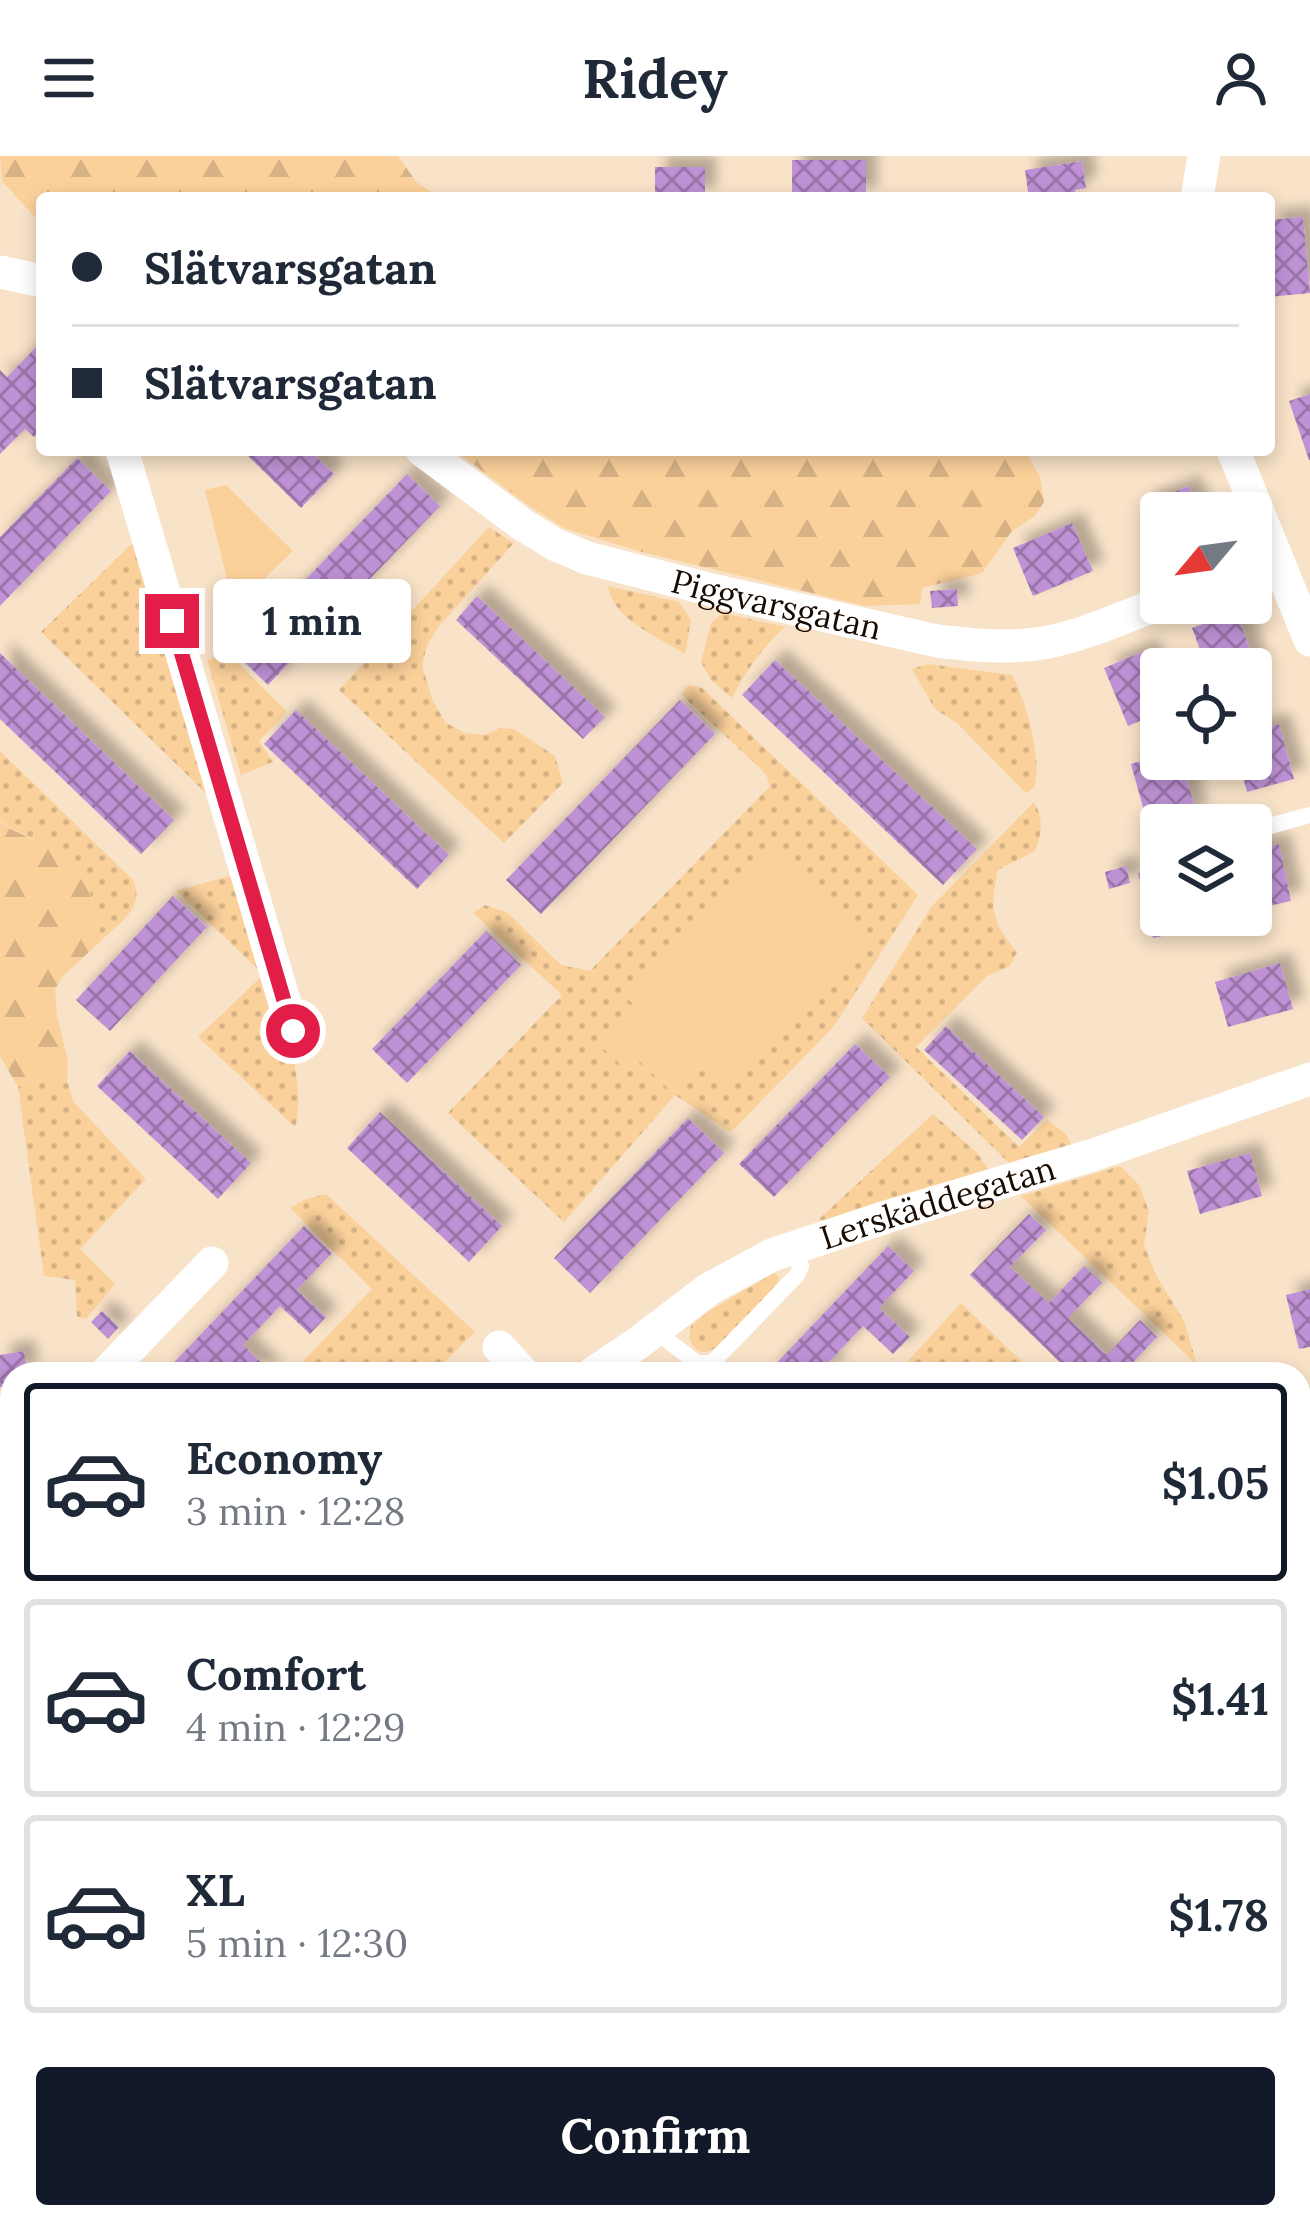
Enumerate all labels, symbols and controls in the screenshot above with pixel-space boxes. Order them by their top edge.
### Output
text: Ridey [582,44,728,113]
icon: menu [36,45,102,111]
icon: person [1208,45,1274,111]
text: Slätvarsgatan [144,239,437,296]
text: Slätvarsgatan [144,354,437,411]
north arrow [1140,492,1272,624]
map controls [1140,492,1272,936]
street label: Piggvarsgatan [667,559,885,649]
callout: 1 min [214,579,412,663]
route end [145,594,199,648]
text: 1 min [262,596,362,646]
button: locate [1140,648,1272,780]
button: layers [1140,804,1272,936]
route start [266,1004,320,1058]
street label: Lerskäddegatan [815,1147,1060,1258]
icon: car [42,1428,150,1536]
text: Economy [186,1429,382,1486]
text: $1.05 [1162,1454,1269,1511]
text: 3 min · 12:28 [186,1486,406,1536]
icon: car [42,1644,150,1752]
text: Comfort [186,1645,366,1702]
text: $1.41 [1171,1670,1269,1727]
text: 4 min · 12:29 [186,1702,406,1752]
icon: car [42,1860,150,1968]
text: XL [186,1861,245,1918]
text: $1.78 [1168,1886,1269,1943]
text: 5 min · 12:30 [186,1918,408,1968]
button: Confirm [36,2067,1275,2205]

